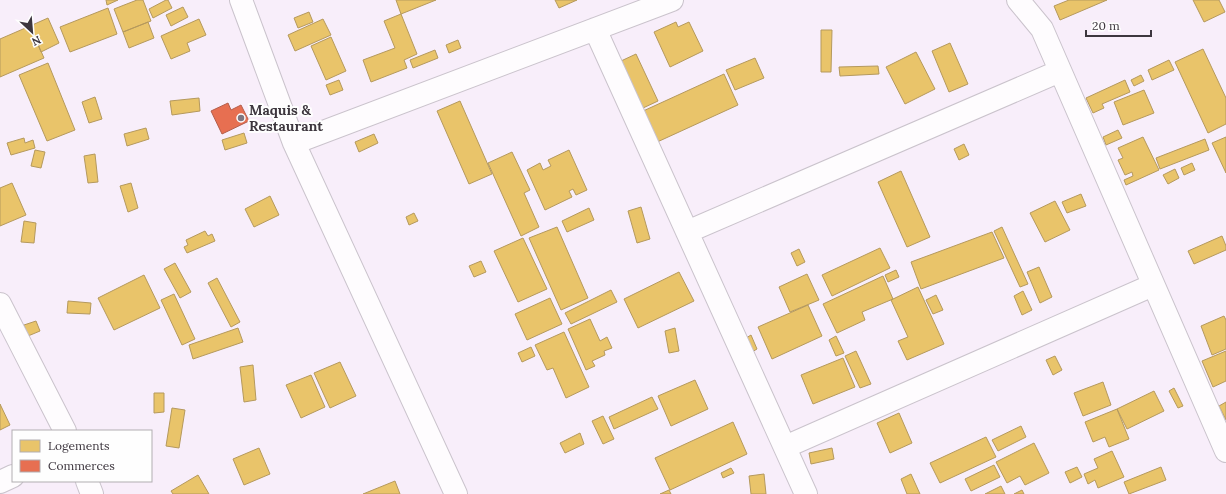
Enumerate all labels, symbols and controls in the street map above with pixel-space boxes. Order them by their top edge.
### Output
north arrow [12,12,52,52]
scale bar [1086,12,1151,38]
text: 20 m [1092,18,1120,33]
text: N [29,33,43,49]
place label: Maquis & Restaurant [249,101,323,135]
marker: Maquis & Restaurant [236,113,246,123]
legend [12,430,152,482]
text: Logements [48,438,110,453]
text: Commerces [48,458,115,473]

